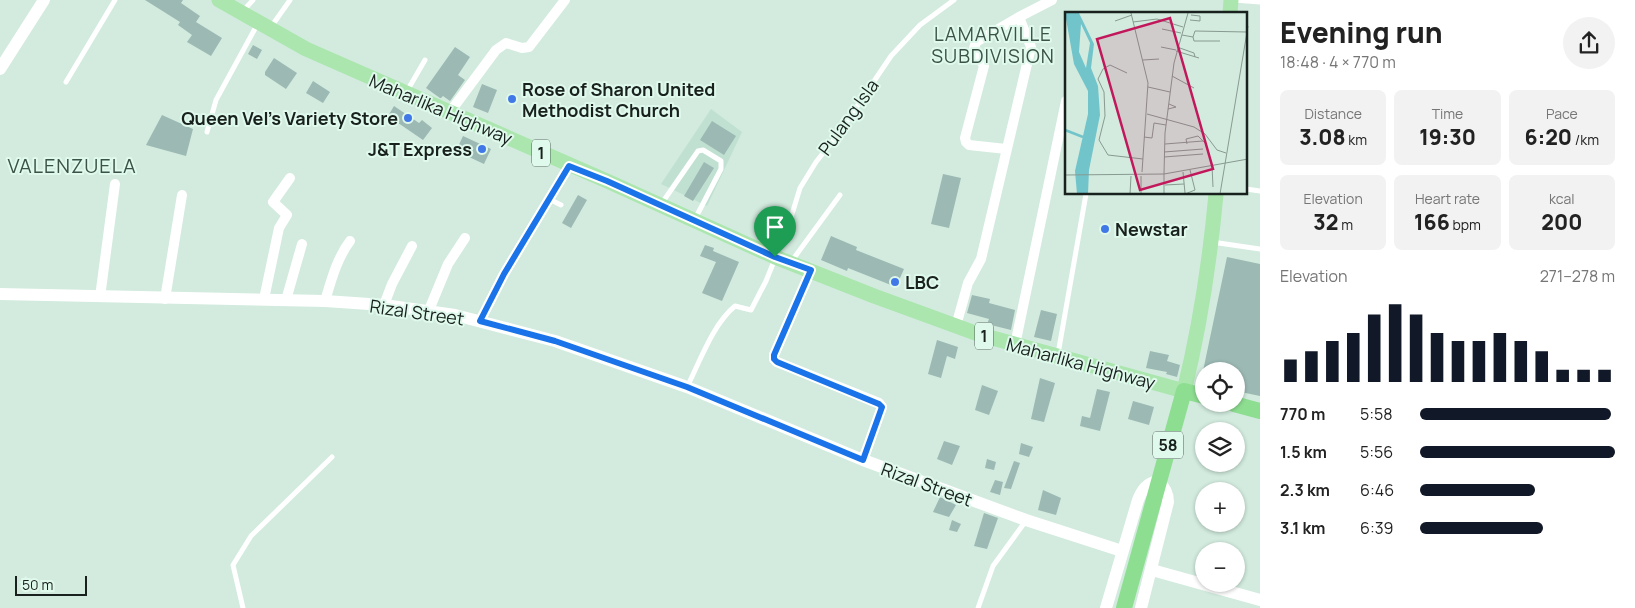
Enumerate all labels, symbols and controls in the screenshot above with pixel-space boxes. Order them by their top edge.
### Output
inset map [1065,12,1248,195]
text: Evening run [1280,13,1443,51]
button: share [1563,17,1615,69]
district label: LAMARVILLE SUBDIVISION [931,21,1055,69]
text: 18:48 · 4 × 770 m [1280,51,1396,73]
street label: Maharlika Highway [366,68,517,150]
street label: Pulang Isla [812,74,884,160]
place label: Rose of Sharon United Methodist Church [522,77,715,122]
marker: Rose of Sharon United Methodist Church [506,93,518,105]
text: Distance [1304,104,1362,123]
text: Time [1432,104,1463,123]
text: Pace [1546,104,1578,123]
place label: Queen Vel's Variety Store [181,106,398,130]
marker: Queen Vel's Variety Store [402,112,414,124]
text: 3.08 [1299,123,1346,151]
text: 19:30 [1419,123,1476,151]
text: 6:20 [1525,123,1572,151]
text: km [1346,130,1367,149]
text: /km [1572,130,1599,149]
place label: J&T Express [368,137,472,161]
road number: 1 [532,140,550,167]
marker: J&T Express [476,143,488,155]
district label: VALENZUELA [7,152,137,179]
text: Elevation [1304,189,1363,208]
text: Heart rate [1415,189,1480,208]
text: kcal [1549,189,1575,208]
pin [754,206,796,257]
text: 32 [1313,208,1338,236]
text: 166 [1414,208,1450,236]
text: 200 [1541,208,1582,236]
icon: arrive [761,213,789,241]
text: m [1338,215,1353,234]
text: bpm [1450,215,1481,234]
place label: Newstar [1115,217,1188,241]
marker: Newstar [1099,223,1111,235]
text: Elevation [1280,265,1348,287]
text: 271–278 m [1540,265,1615,287]
place label: LBC [905,270,939,294]
marker: LBC [889,276,901,288]
street label: Rizal Street [368,293,466,331]
road number: 1 [975,322,993,350]
street label: Maharlika Highway [1004,332,1159,395]
map controls [1195,362,1245,592]
button: locate [1195,362,1245,412]
text: 770 m [1280,403,1325,425]
text: 5:58 [1360,403,1393,425]
button: layers [1195,422,1245,472]
road number: 58 [1153,432,1183,458]
text: 1.5 km [1280,441,1327,463]
text: 5:56 [1360,441,1393,463]
street label: Rizal Street [878,456,976,512]
text: 2.3 km [1280,479,1330,501]
text: 6:46 [1360,479,1394,501]
button: + [1195,482,1245,532]
text: 3.1 km [1280,517,1325,539]
text: 6:39 [1360,517,1394,539]
button: − [1195,542,1245,592]
scale bar [15,573,88,596]
text: 50 m [22,575,53,594]

